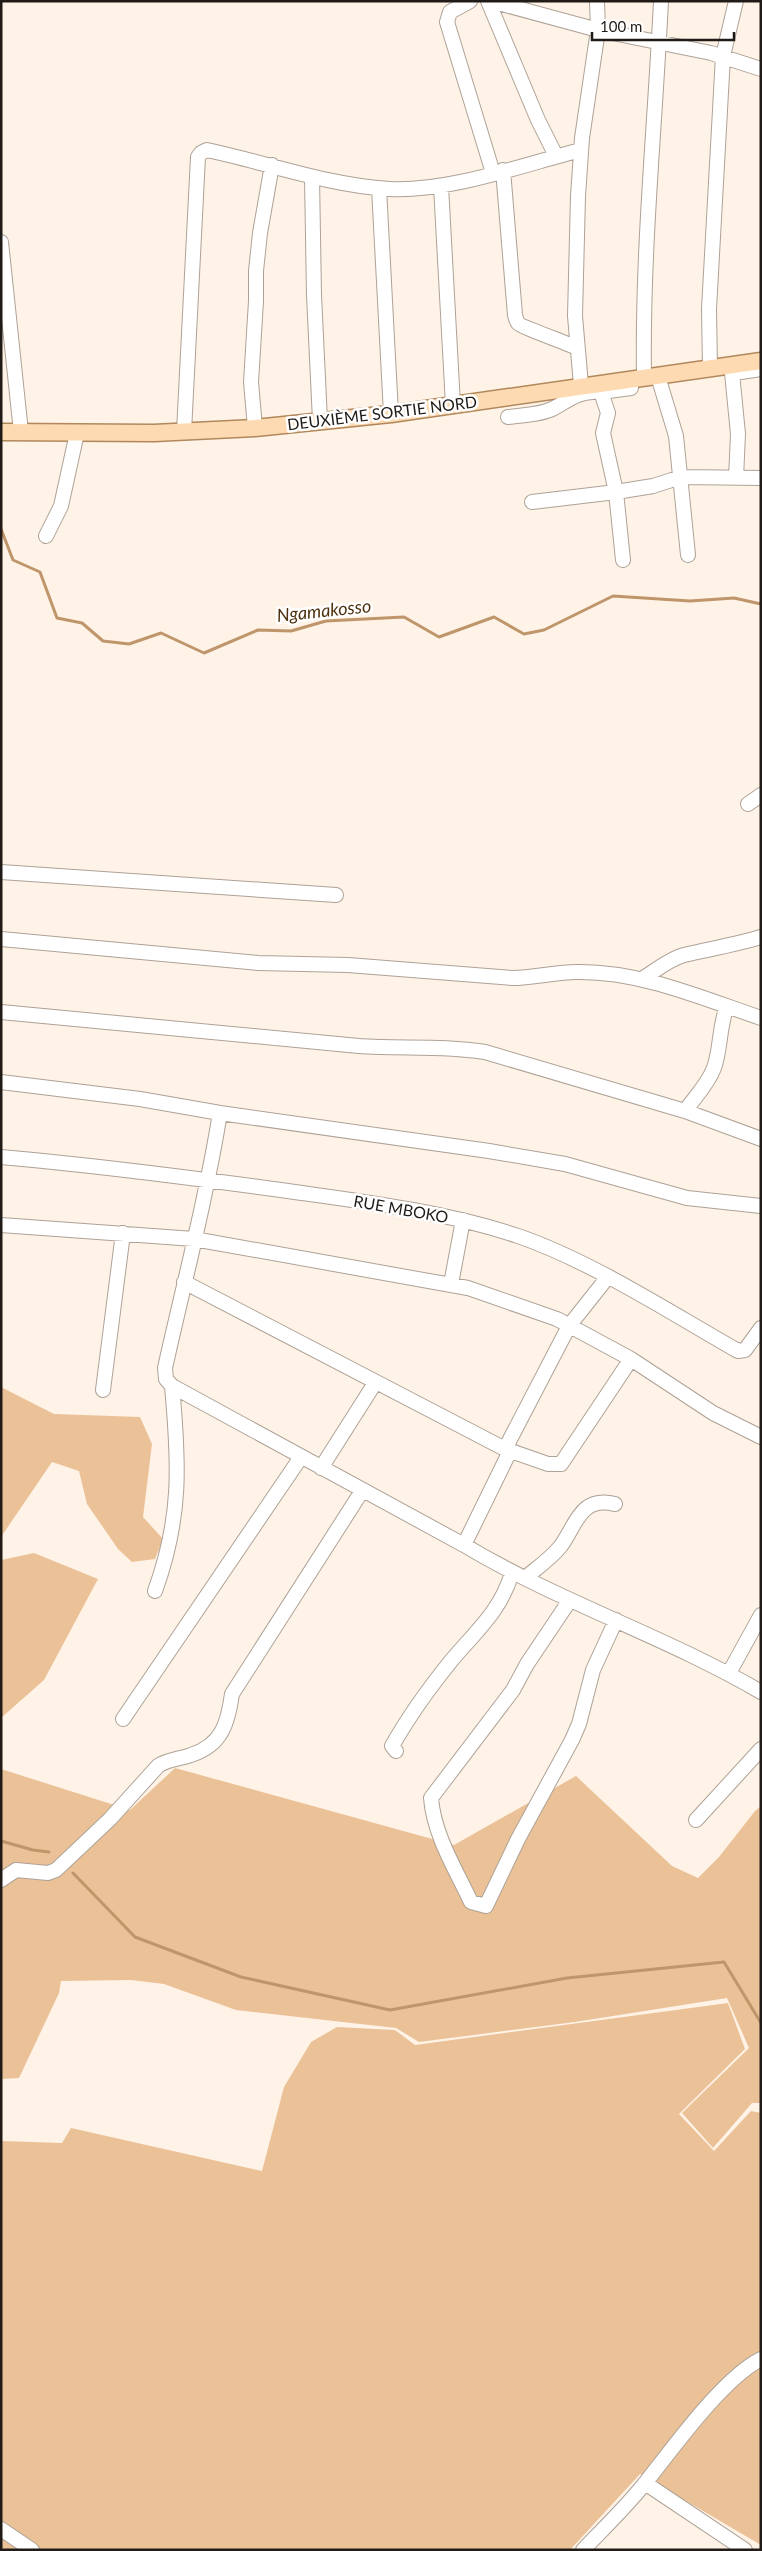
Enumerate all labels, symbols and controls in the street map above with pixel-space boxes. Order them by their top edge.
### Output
scale bar [592,10,734,42]
text: 100 m [600,17,642,35]
street label: DEUXIÈME SORTIE NORD [286,391,478,434]
water label: Ngamakosso [276,594,372,626]
street label: RUE MBOKO [352,1191,450,1226]

